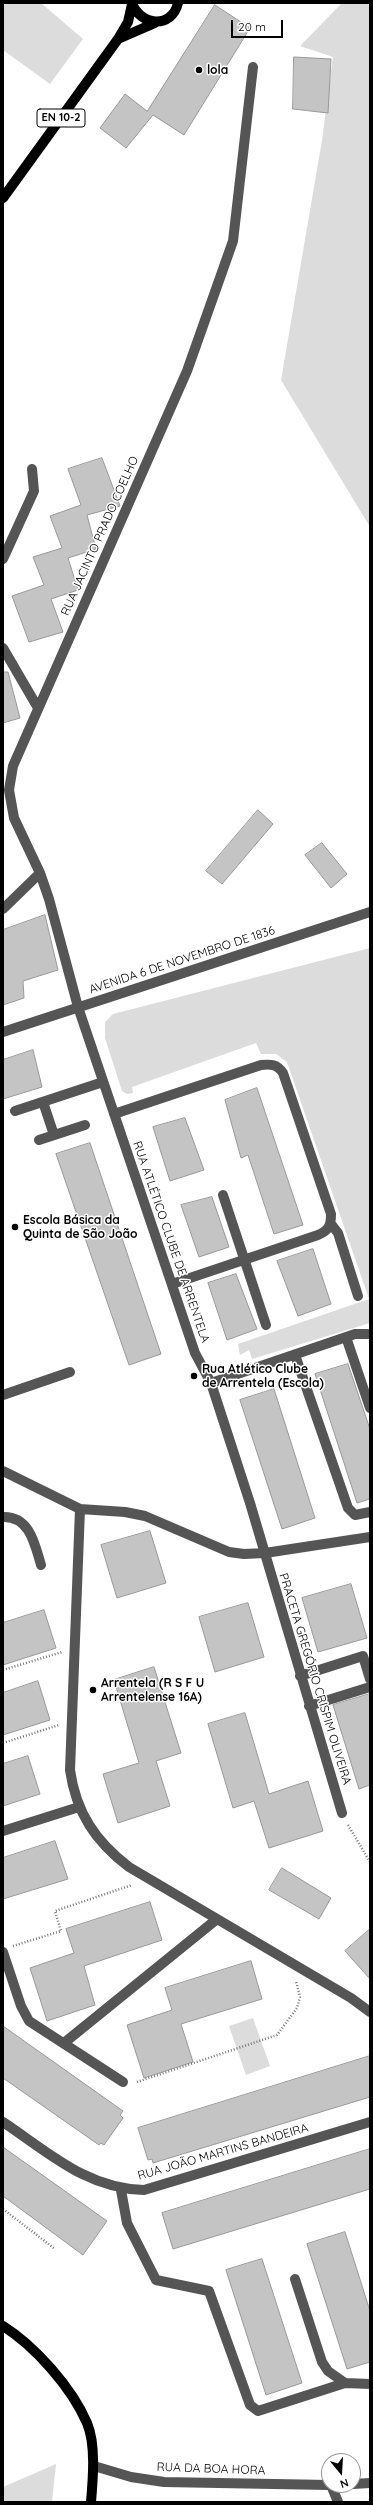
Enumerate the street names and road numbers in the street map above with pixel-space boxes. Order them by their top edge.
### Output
road number: EN 10-2 [37,109,85,127]
street label: RUA JACINTO PRADO COELHO [58,454,142,618]
street label: AVENIDA 6 DE NOVEMBRO DE 1836 [87,923,277,997]
street label: RUA ATLÉTICO CLUBE DE ARRENTELA [130,1139,212,1345]
street label: PRACETA GREGÓRIO CRISPIM OLIVEIRA [276,1571,354,1787]
street label: RUA JOÃO MARTINS BANDEIRA [136,2121,310,2183]
street label: RUA DA BOA HORA [156,2460,266,2478]

